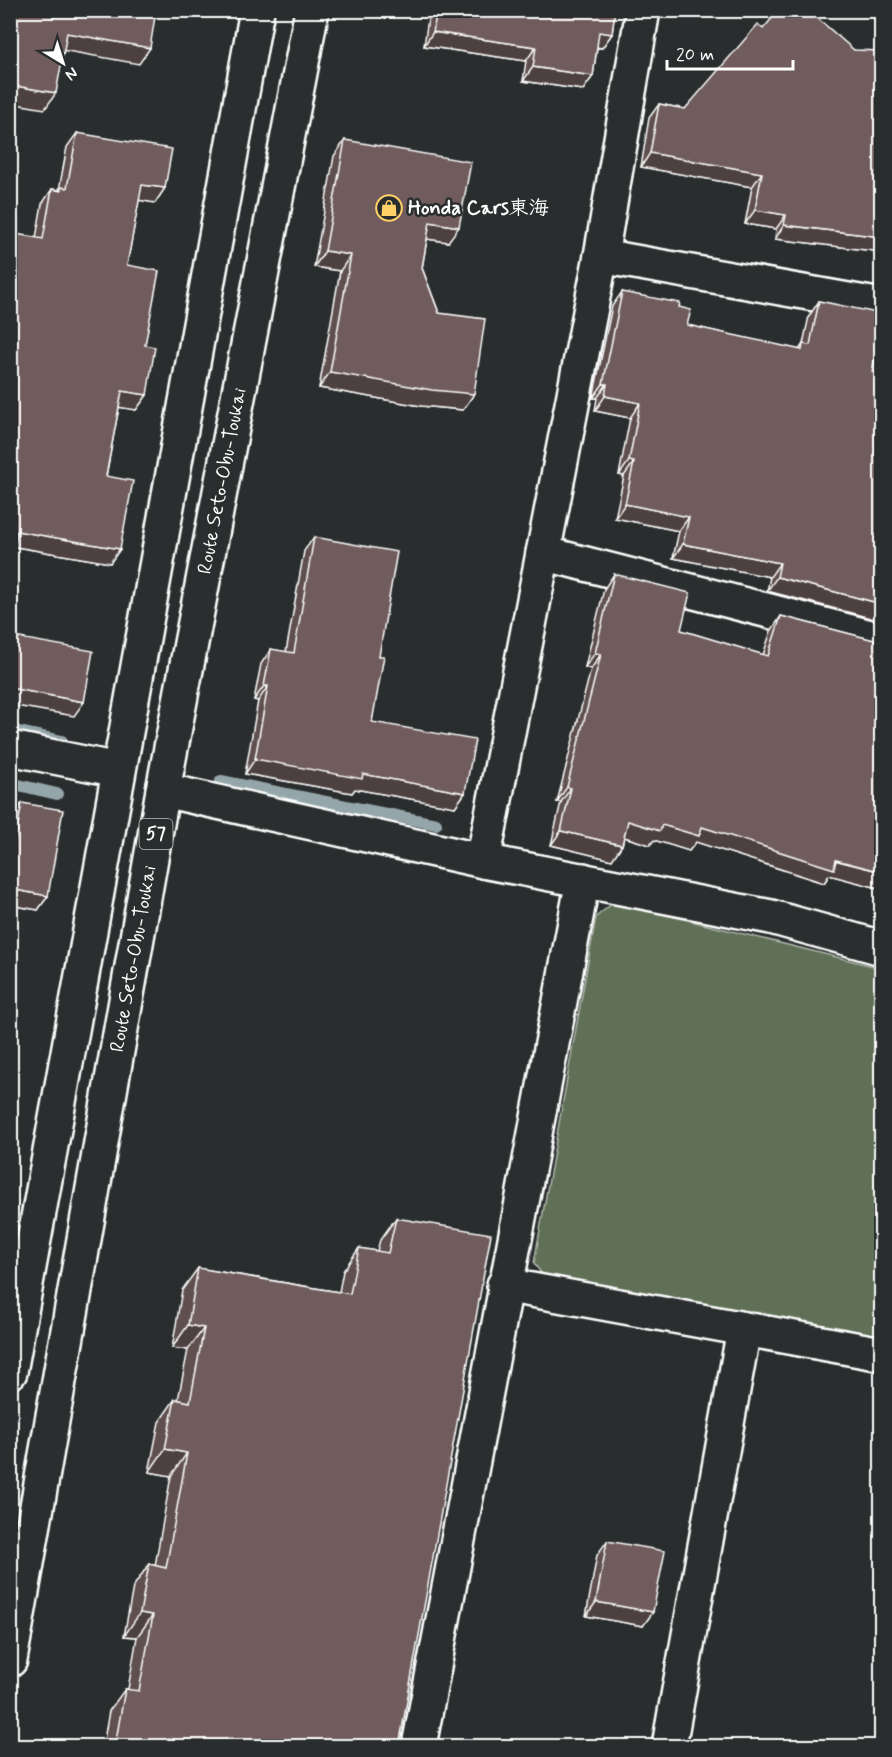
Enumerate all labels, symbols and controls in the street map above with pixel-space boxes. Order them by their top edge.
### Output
north arrow [33,33,93,93]
scale bar [667,33,793,71]
text: 20 m [676,43,714,67]
text: N [61,62,82,85]
shop icon: Honda Cars東海 [374,193,404,223]
place label: Honda Cars東海 [408,195,549,222]
street label: Route Seto-Obu-Toukai [191,385,253,576]
road number: 57 [140,819,172,849]
street label: Route Seto-Obu-Toukai [104,863,163,1054]

